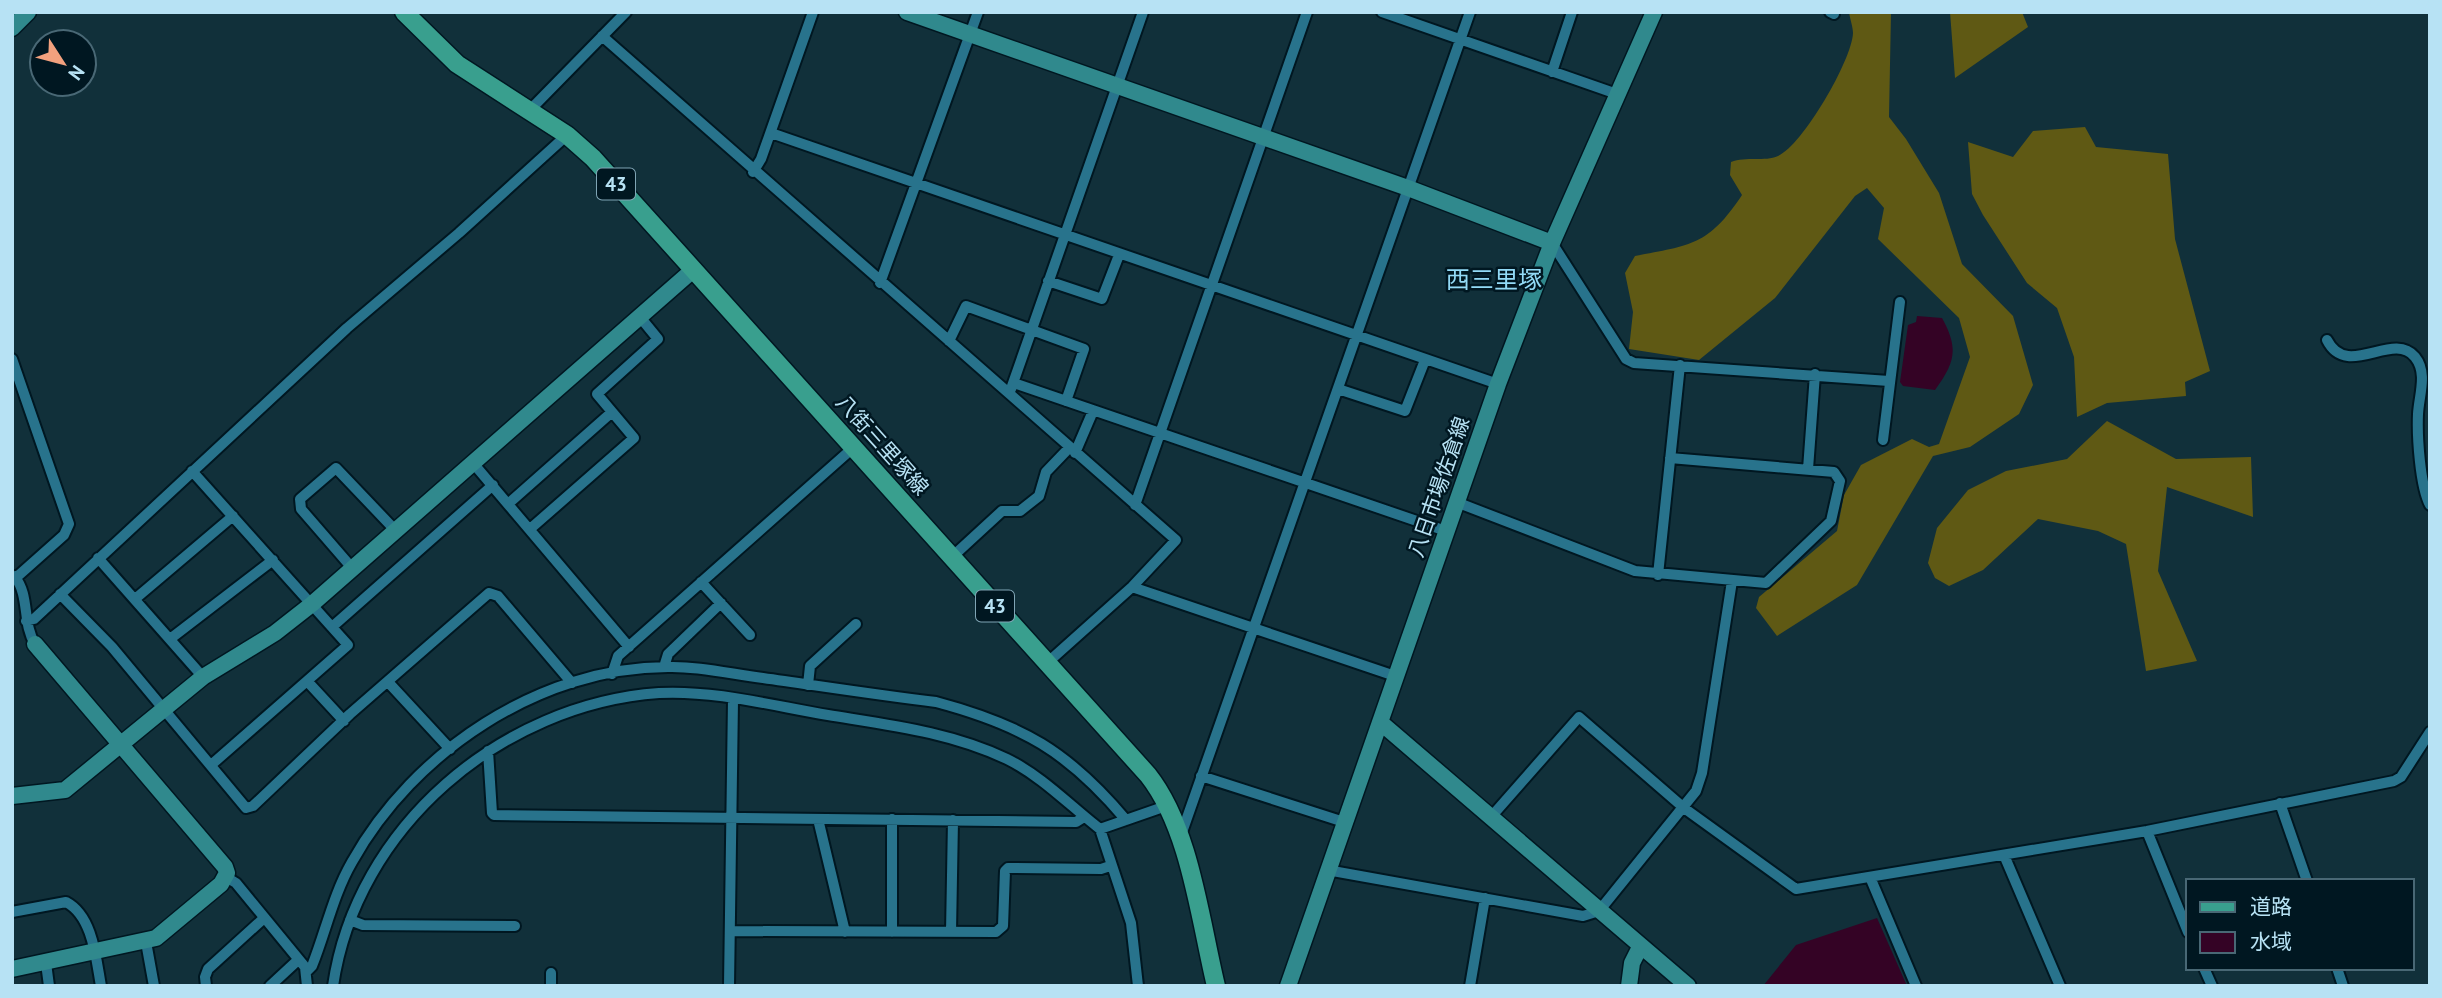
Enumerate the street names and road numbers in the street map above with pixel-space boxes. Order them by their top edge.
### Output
road number: 43 [597,168,635,200]
street label: 八街三里塚線 [830,389,935,501]
street label: 八日市場佐倉線 [1402,413,1475,561]
road number: 43 [976,590,1014,622]

